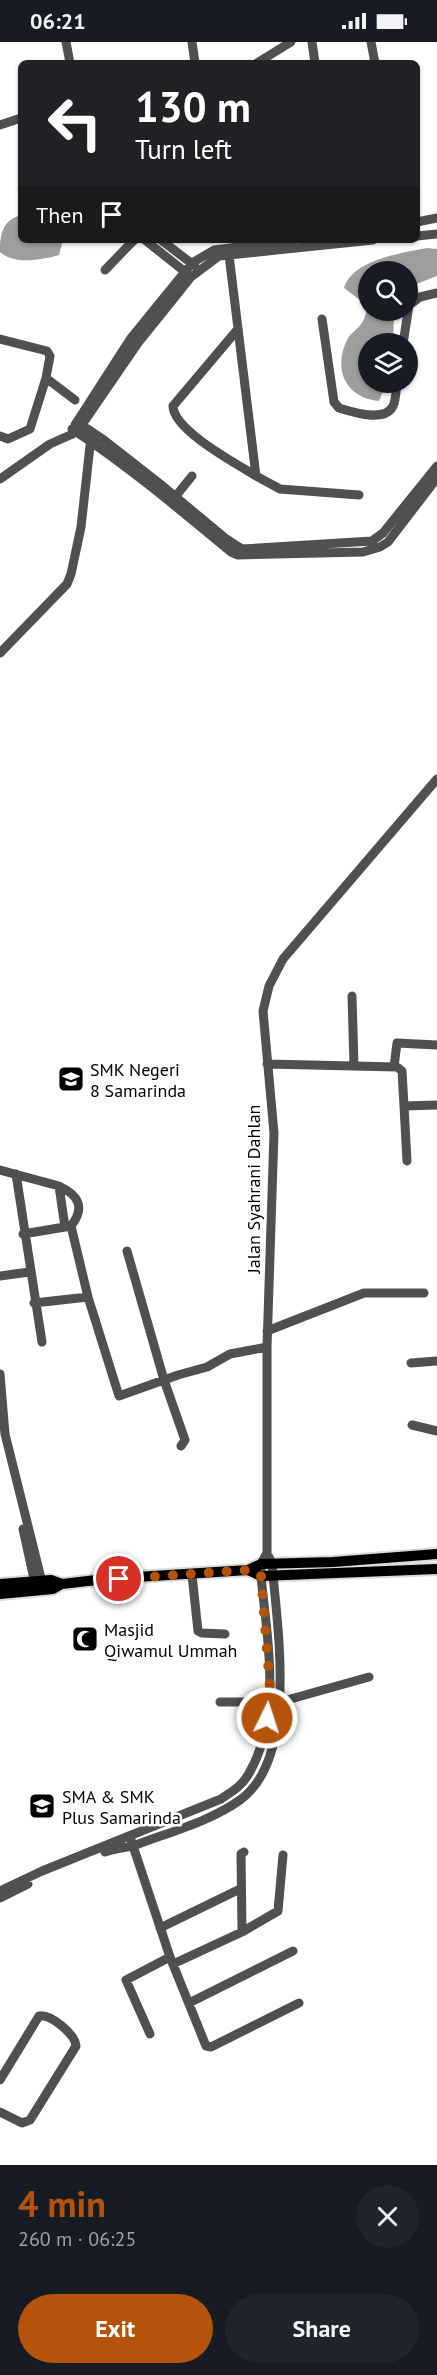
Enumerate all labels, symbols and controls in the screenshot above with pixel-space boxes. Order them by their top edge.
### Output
text: 06:21 [30,7,86,35]
text: 130 m [135,79,251,134]
icon: left [36,84,114,162]
text: Turn left [135,132,232,166]
icon: arrive [95,198,128,231]
text: Then [36,201,83,229]
map controls [358,261,418,393]
button: search [358,261,418,321]
button: layers [358,333,418,393]
place label: SMK Negeri 8 Samarinda [90,1058,186,1102]
school or university icon: SMK Negeri 8 Samarinda [56,1064,86,1094]
street label: Jalan Syahrani Dahlan [242,1105,265,1274]
pin [93,1553,144,1604]
icon: arrive [102,1562,135,1595]
place label: Masjid Qiwamul Ummah [104,1618,237,1662]
mosque icon: Masjid Qiwamul Ummah [70,1624,100,1654]
position arrow [235,1686,299,1750]
place label: SMA & SMK Plus Samarinda [62,1785,181,1829]
school or university icon: SMA & SMK Plus Samarinda [27,1791,57,1821]
text: 4 min [18,2180,106,2227]
button: close [356,2185,419,2248]
text: 260 m · 06:25 [18,2226,136,2252]
button: Exit [18,2294,213,2363]
button: Share [225,2294,419,2363]

